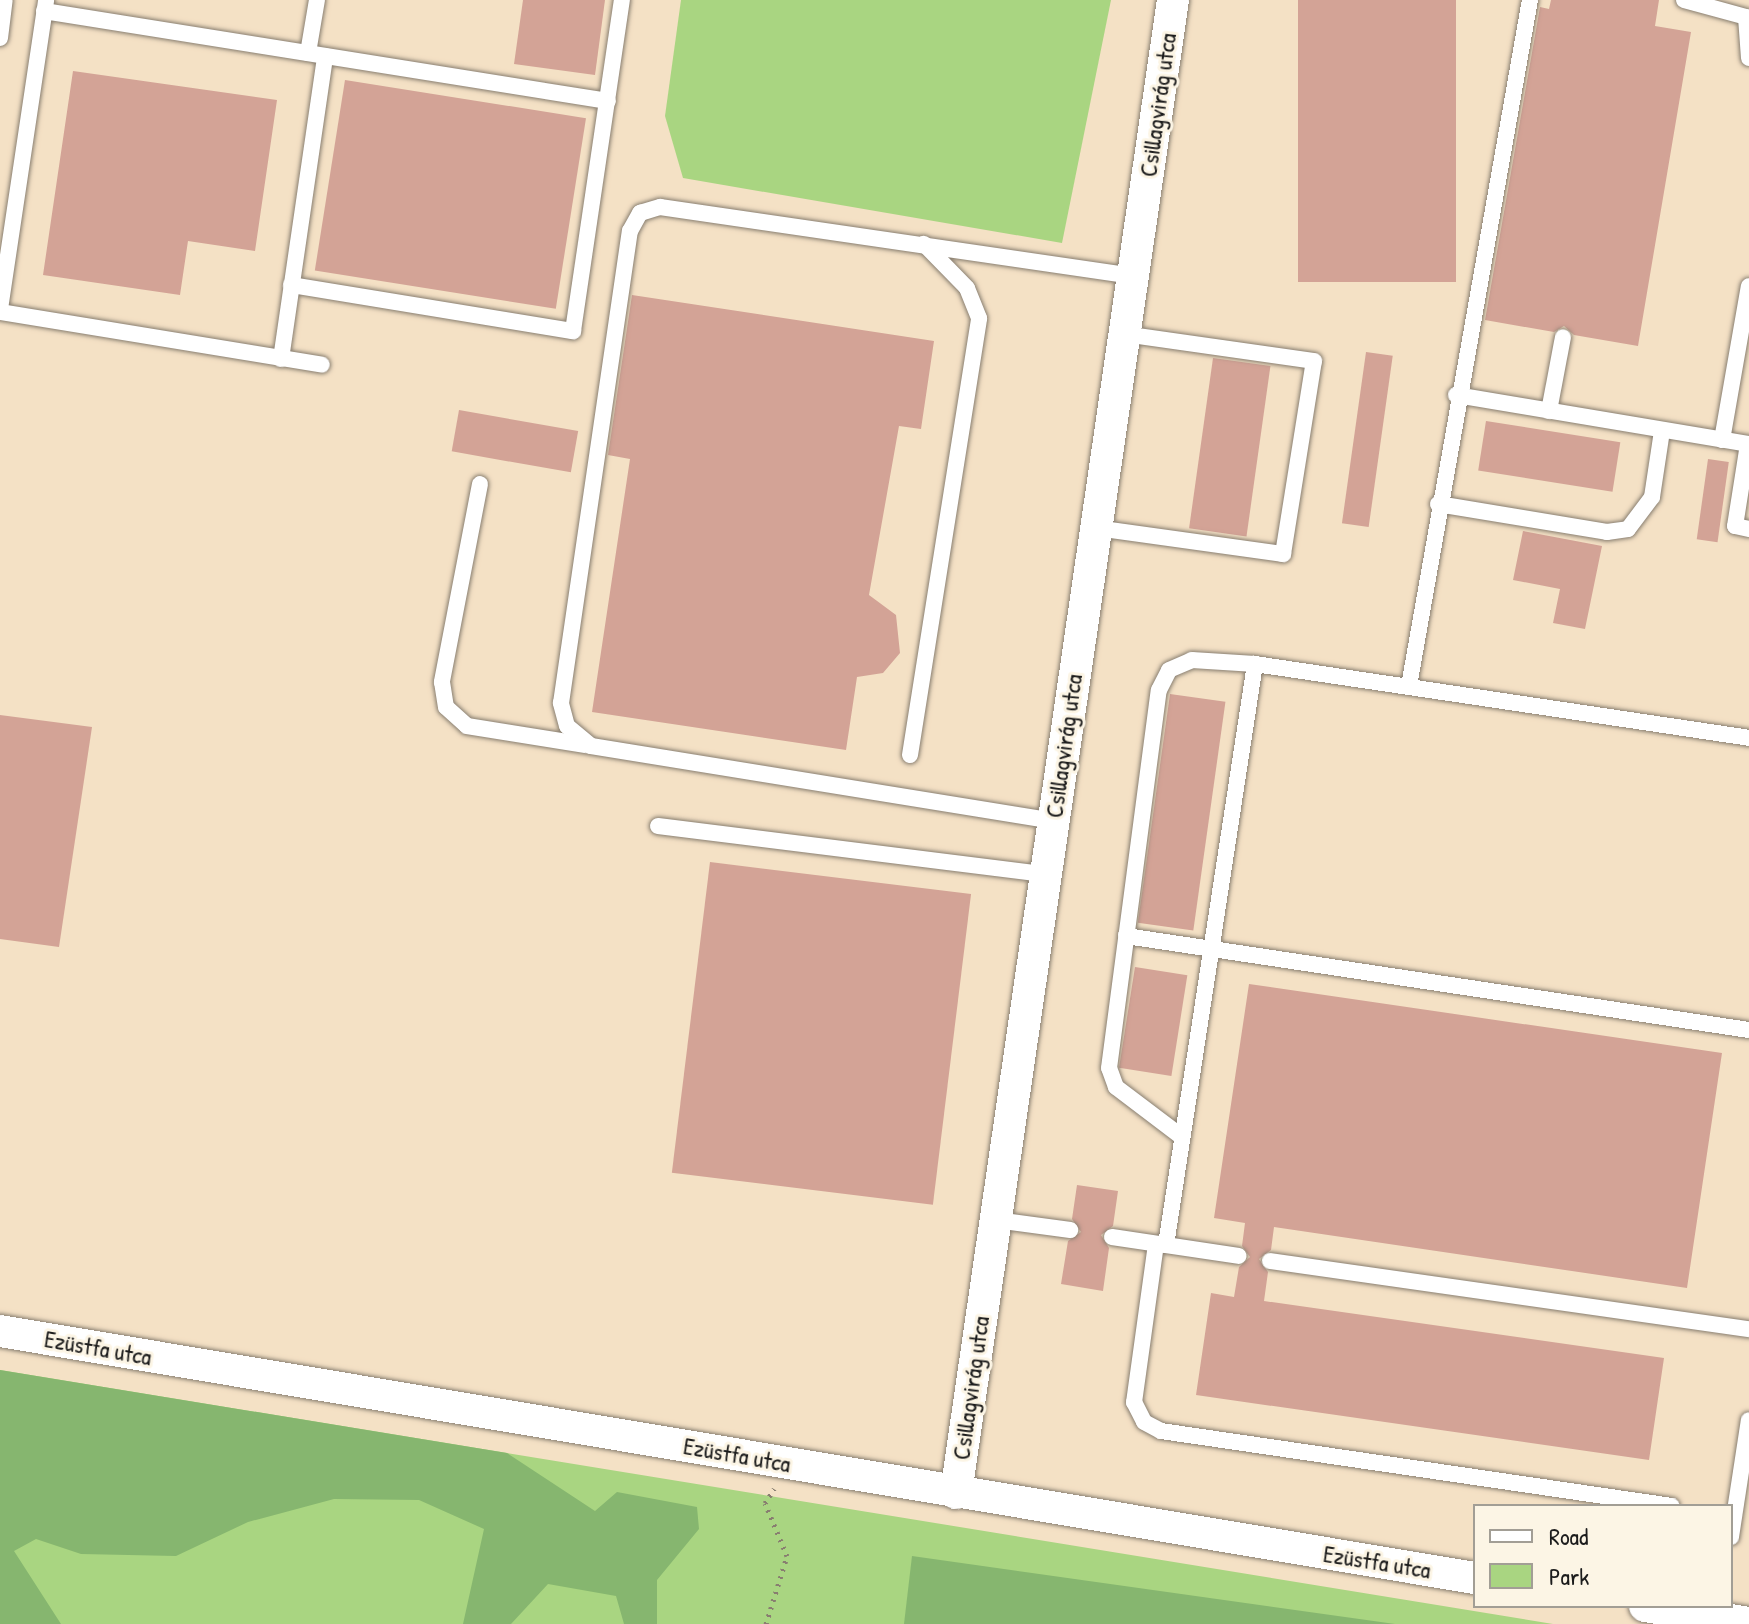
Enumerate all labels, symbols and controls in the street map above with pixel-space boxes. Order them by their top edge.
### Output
street label: Csillagvirág utca [1134,31,1182,179]
street label: Csillagvirág utca [1040,672,1088,820]
street label: Csillagvirág utca [947,1314,995,1462]
street label: Ezüstfa utca [42,1324,154,1372]
street label: Ezüstfa utca [681,1431,793,1479]
legend [1473,1504,1733,1608]
text: Road [1549,1520,1588,1552]
street label: Ezüstfa utca [1321,1539,1433,1585]
text: Park [1549,1560,1589,1592]

